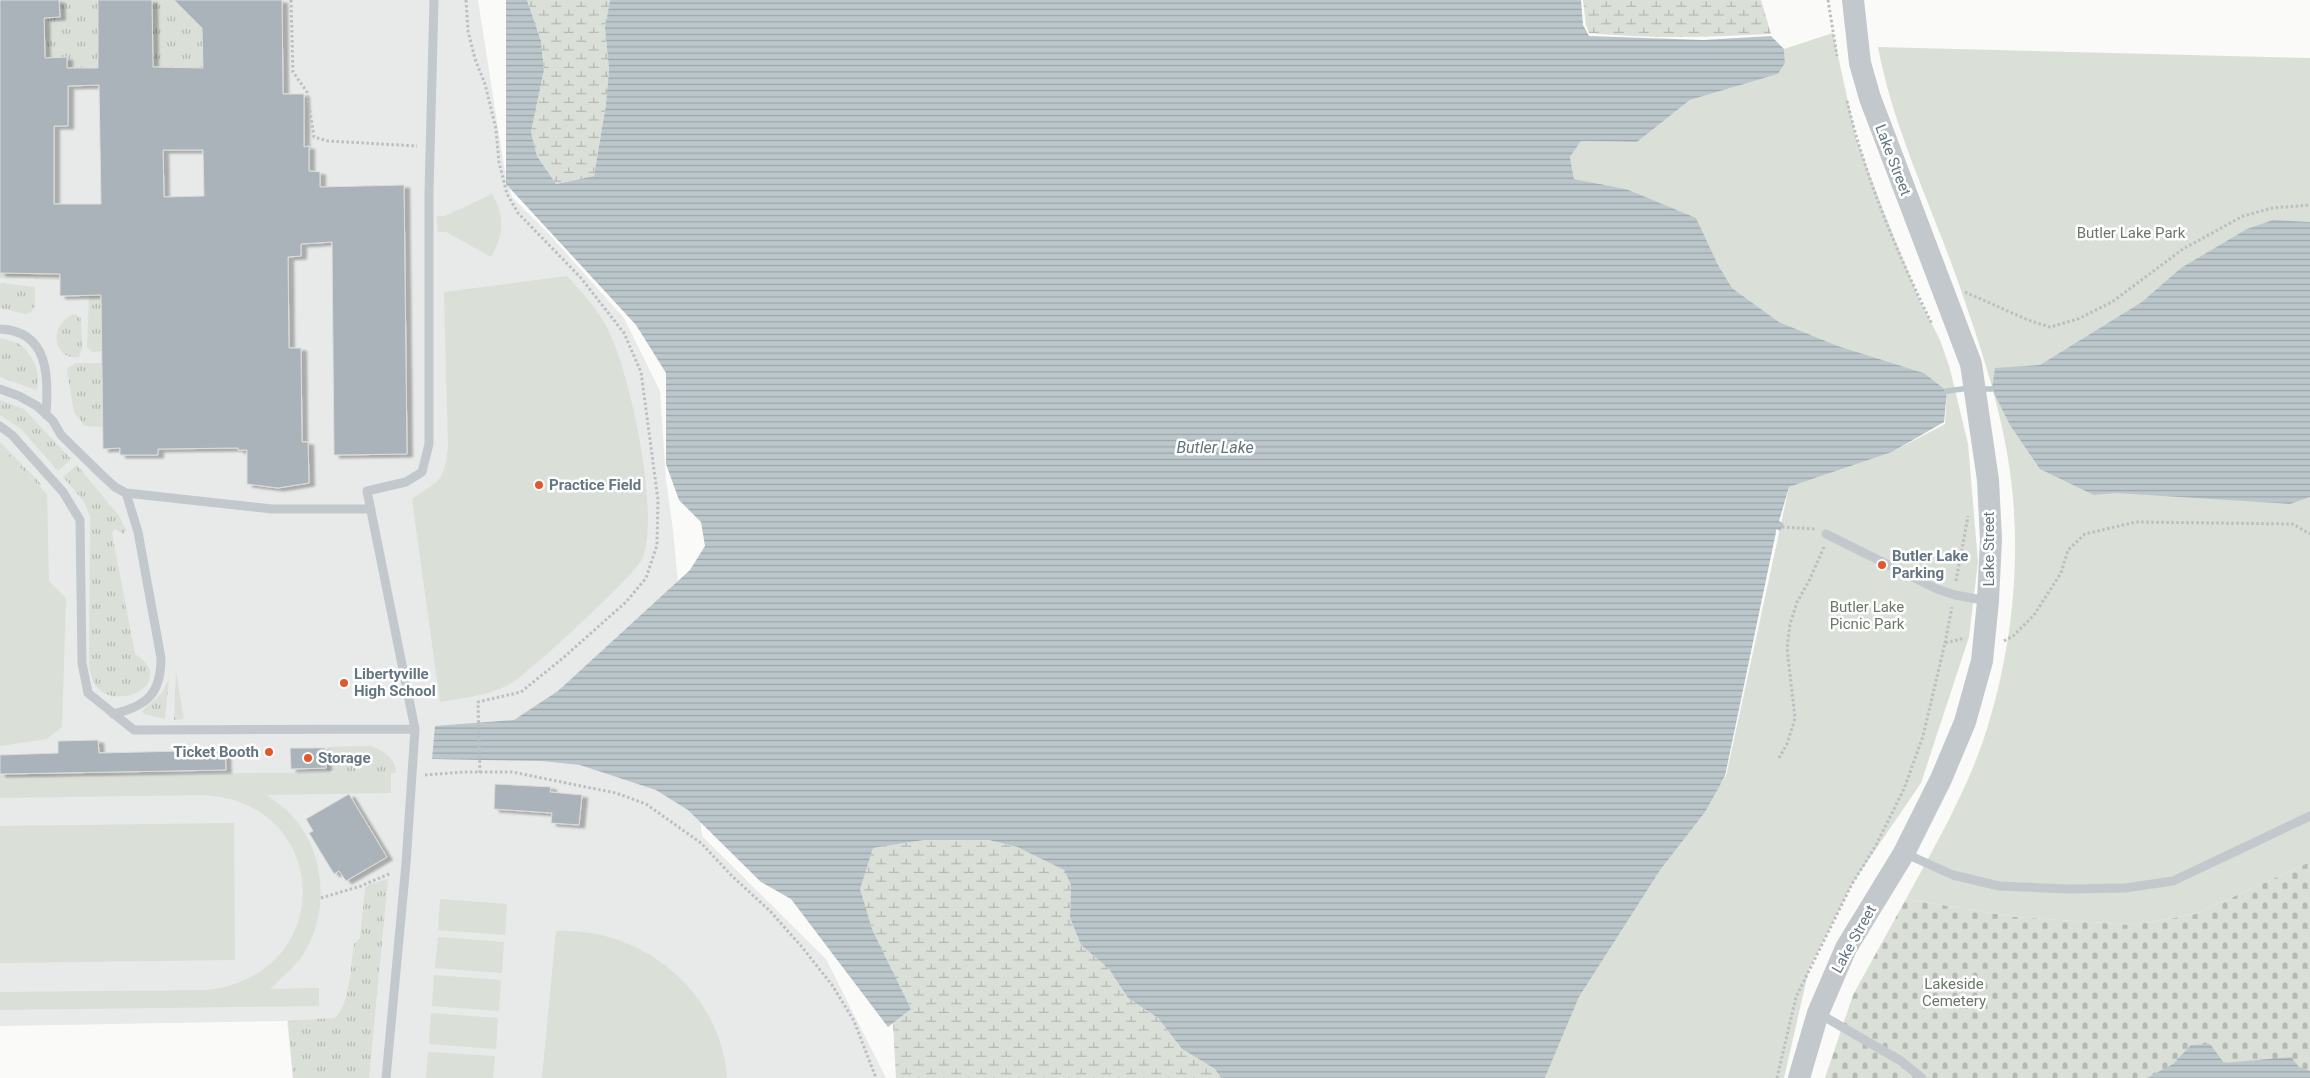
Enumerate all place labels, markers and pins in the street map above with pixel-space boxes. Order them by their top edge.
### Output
place label: Practice Field [549,476,641,494]
marker: Practice Field [533,479,545,491]
place label: Butler Lake Parking [1892,547,1968,582]
marker: Butler Lake Parking [1876,559,1888,571]
place label: Libertyville High School [354,665,436,700]
marker: Libertyville High School [338,677,350,689]
place label: Ticket Booth [173,743,259,761]
marker: Ticket Booth [263,746,275,758]
place label: Storage [318,749,371,767]
marker: Storage [302,752,314,764]

